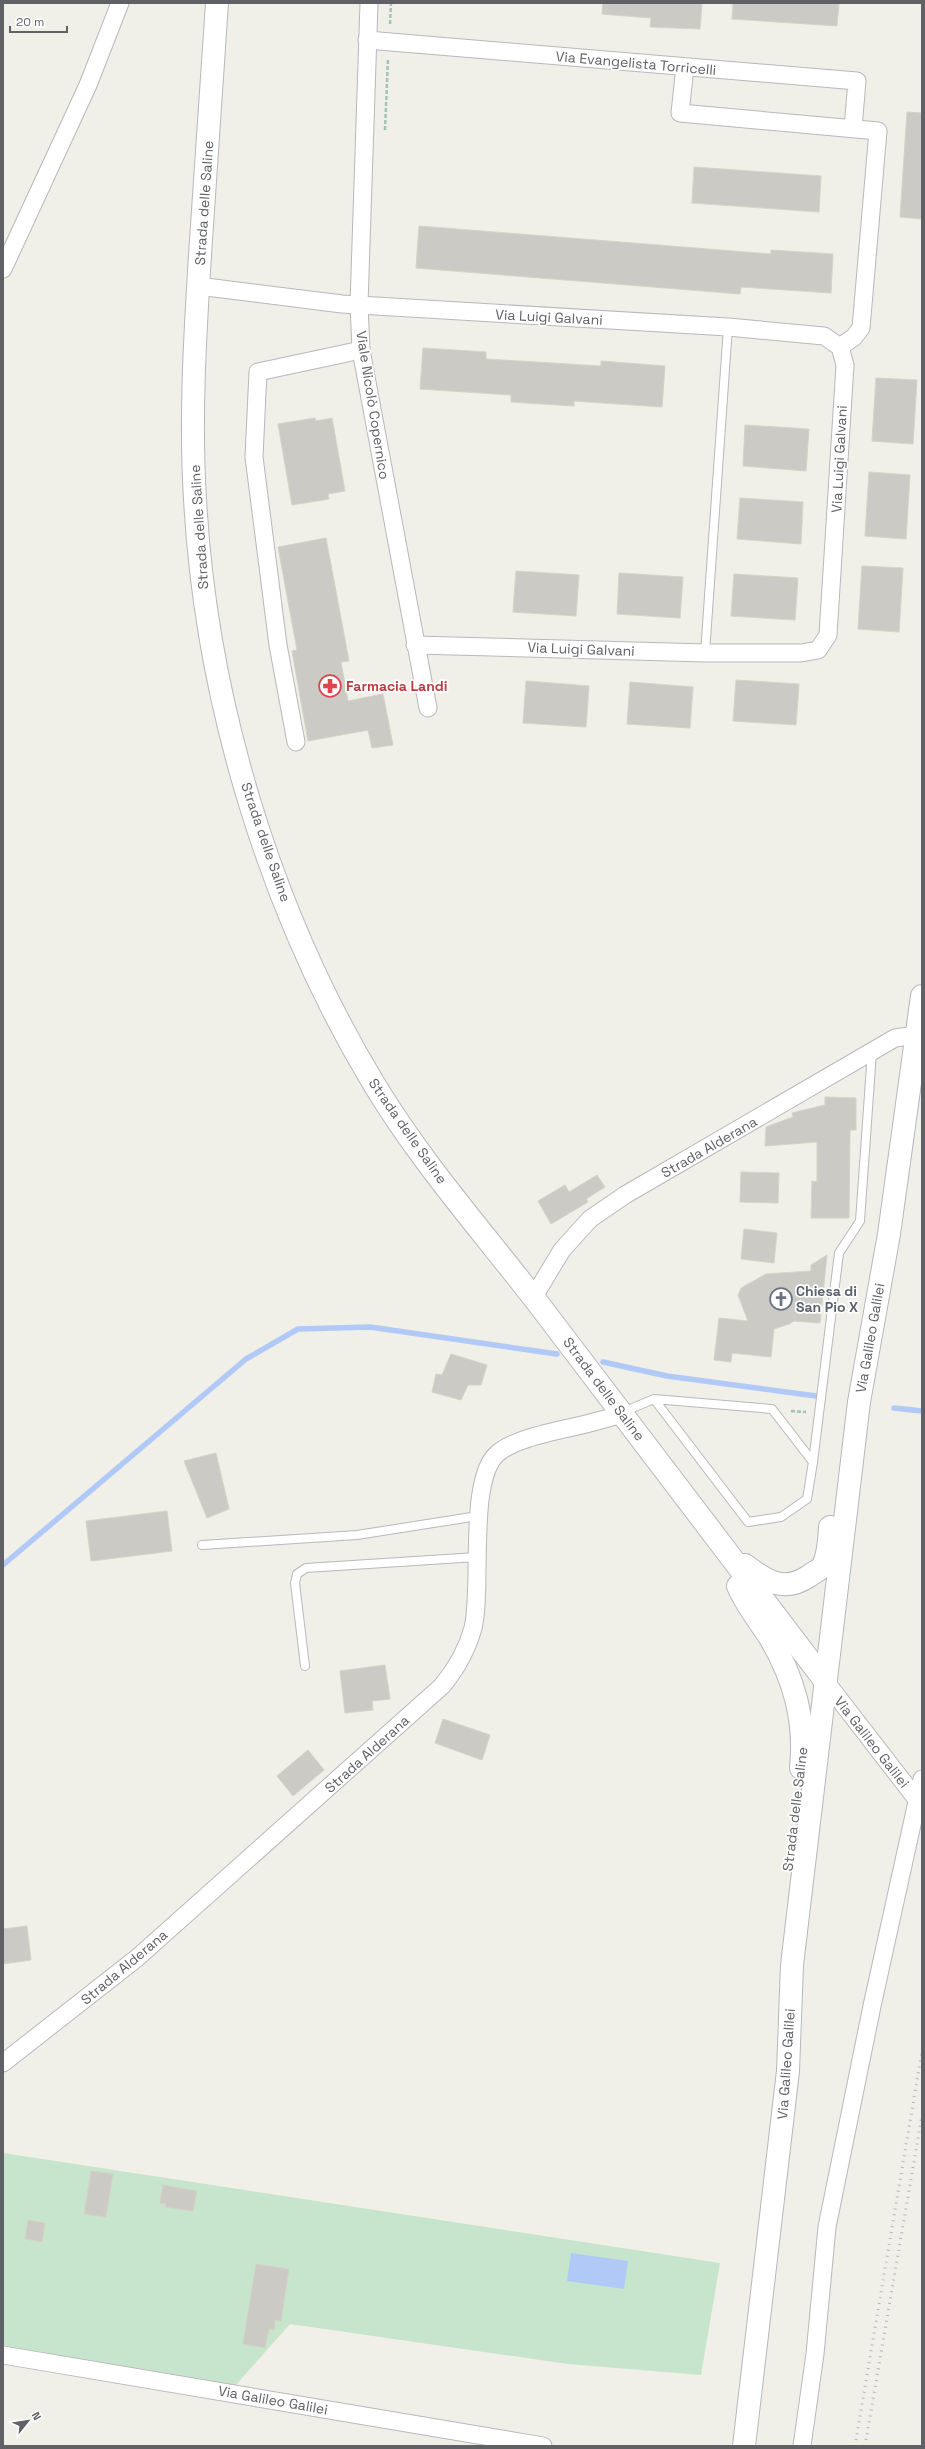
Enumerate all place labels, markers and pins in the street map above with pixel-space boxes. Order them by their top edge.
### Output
pharmacy icon: Farmacia Landi [317,673,343,699]
place label: Farmacia Landi [346,677,447,695]
place label: Chiesa di San Pio X [796,1282,858,1316]
church icon: Chiesa di San Pio X [768,1286,794,1312]

